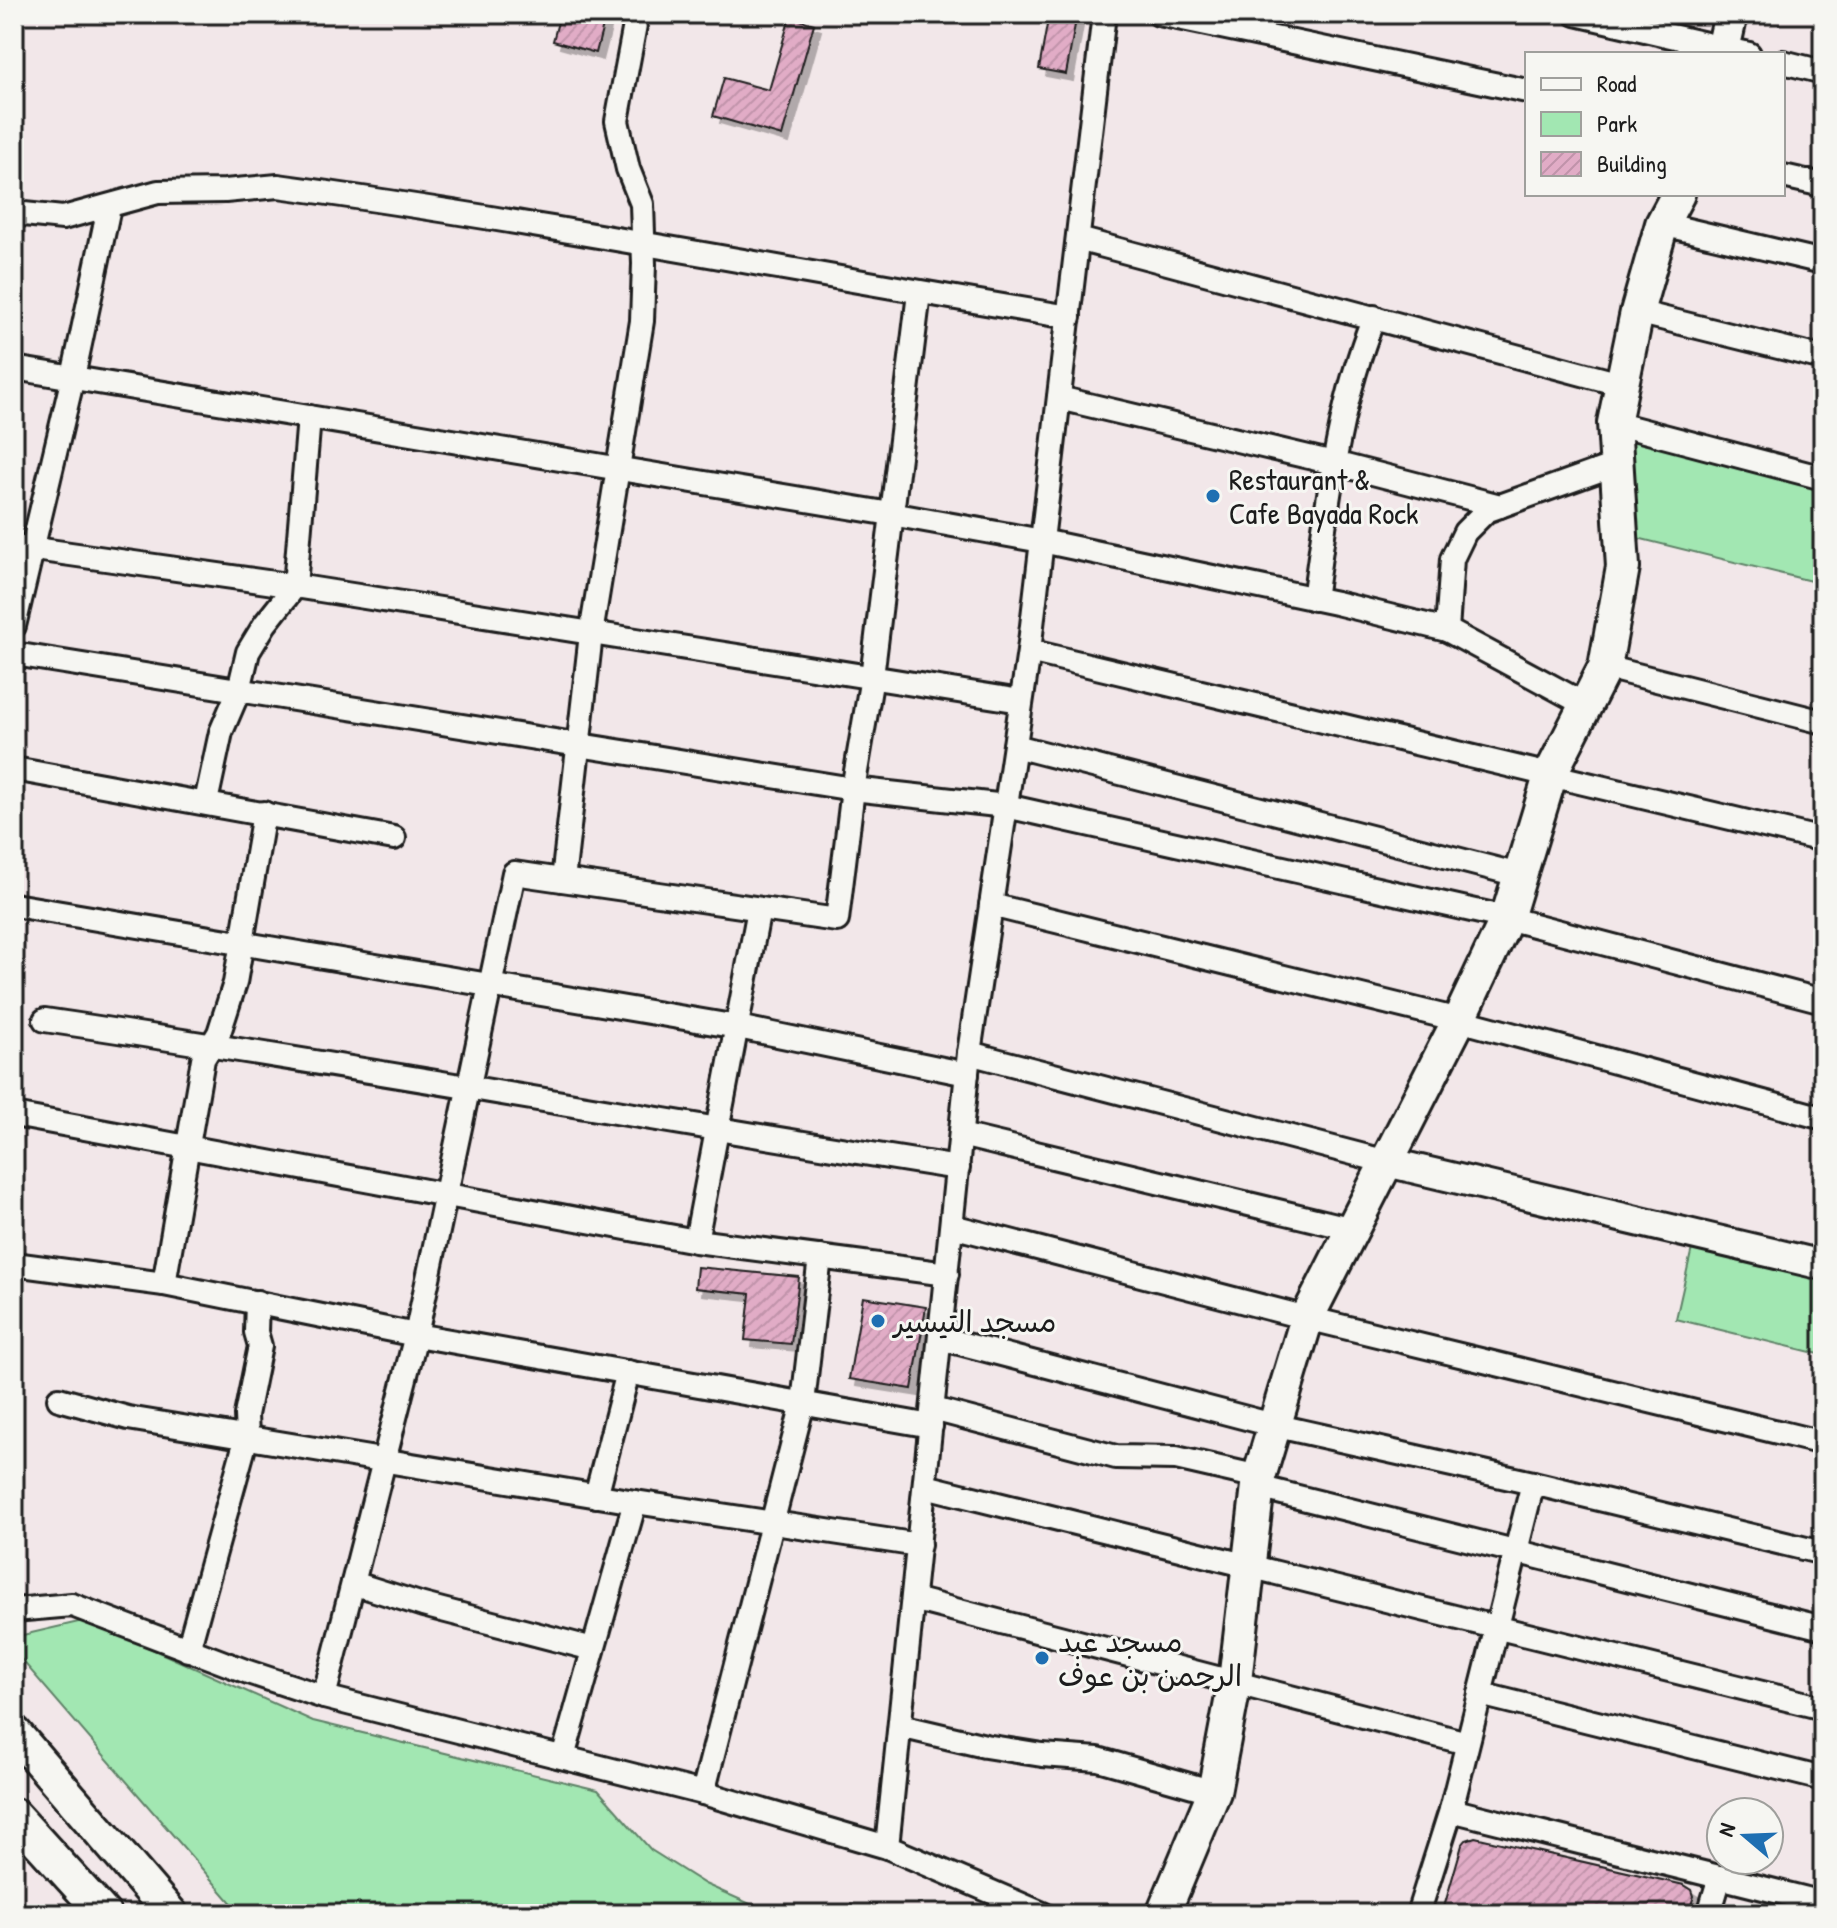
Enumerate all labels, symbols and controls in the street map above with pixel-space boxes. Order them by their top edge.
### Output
legend [1525,52,1785,196]
text: Road [1597,67,1636,99]
text: Park [1597,107,1637,139]
text: Building [1597,147,1667,179]
place label: Restaurant & Cafe Bayada Rock [1229,459,1418,533]
marker: Restaurant & Cafe Bayada Rock [1204,487,1222,505]
place label: مسجد التيسير [891,1301,1057,1341]
marker: مسجد التيسير [869,1312,887,1330]
place label: مسجد عبد الرحمن بن عوف [1058,1621,1242,1695]
marker: مسجد عبد الرحمن بن عوف [1033,1649,1051,1667]
north arrow [1705,1796,1785,1876]
text: N [1710,1819,1742,1840]

